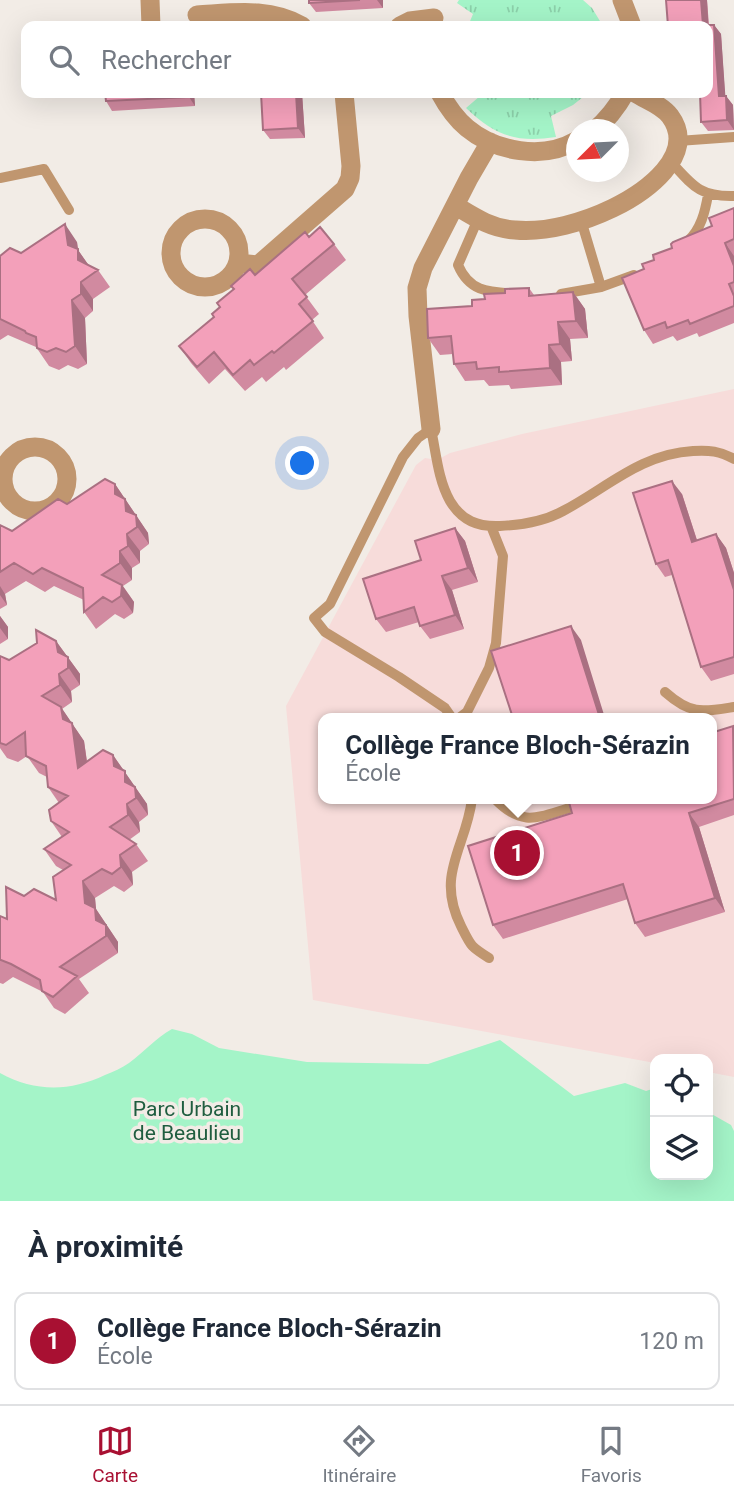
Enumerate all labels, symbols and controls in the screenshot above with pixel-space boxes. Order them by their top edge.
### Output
search box [21,21,713,98]
icon: search [45,41,83,79]
text: Rechercher [101,45,232,75]
north arrow [566,119,629,182]
your location [285,446,319,480]
popup [318,713,717,804]
text: Collège France Bloch-Sérazin [345,730,690,760]
text: École [345,760,401,787]
pin: 1 [494,827,540,879]
map controls [650,1054,713,1180]
button: locate [650,1054,713,1117]
park label: Parc Urbain de Beaulieu [133,1097,241,1145]
button: layers [650,1117,713,1180]
text: À proximité [28,1229,183,1264]
text: Collège France Bloch-Sérazin [97,1313,442,1343]
text: 1 [46,1328,60,1355]
text: 120 m [639,1328,704,1355]
text: École [97,1343,153,1370]
tab: Carte [92,1422,138,1487]
tab: Itinéraire [322,1422,396,1487]
tab: Favoris [581,1422,642,1487]

